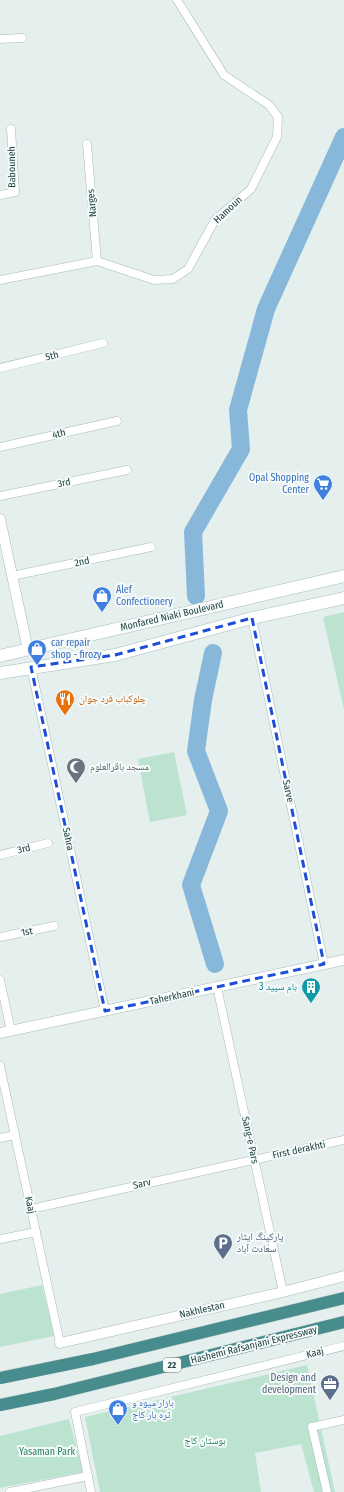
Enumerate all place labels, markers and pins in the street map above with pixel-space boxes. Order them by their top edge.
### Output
place label: Opal Shopping Center [249,472,310,496]
supermarket icon: Opal Shopping Center [312,473,334,501]
place label: Alef Confectionery [116,584,173,608]
shop icon: Alef Confectionery [91,585,113,613]
place label: car repair shop - firozy [51,637,102,661]
shop icon: car repair shop - firozy [26,638,48,666]
restaurant icon: چلوکباب فرد جوان [54,688,76,716]
place label: چلوکباب فرد جوان [79,693,147,705]
mosque icon: مسجد باقرالعلوم [65,756,87,784]
place label: مسجد باقرالعلوم [90,761,150,774]
building icon: بام سپید 3 [300,976,322,1004]
place label: بام سپید 3 [259,981,297,994]
place label: پارکینگ ایثار سعادت آباد [236,1231,283,1255]
parking icon: پارکینگ ایثار سعادت آباد [212,1232,234,1260]
place label: Design and development [262,1372,317,1396]
office icon: Design and development [319,1373,341,1401]
place label: بازار میوه و تره بار کاج [132,1397,174,1421]
shop icon: بازار میوه و تره بار کاج [107,1398,129,1426]

